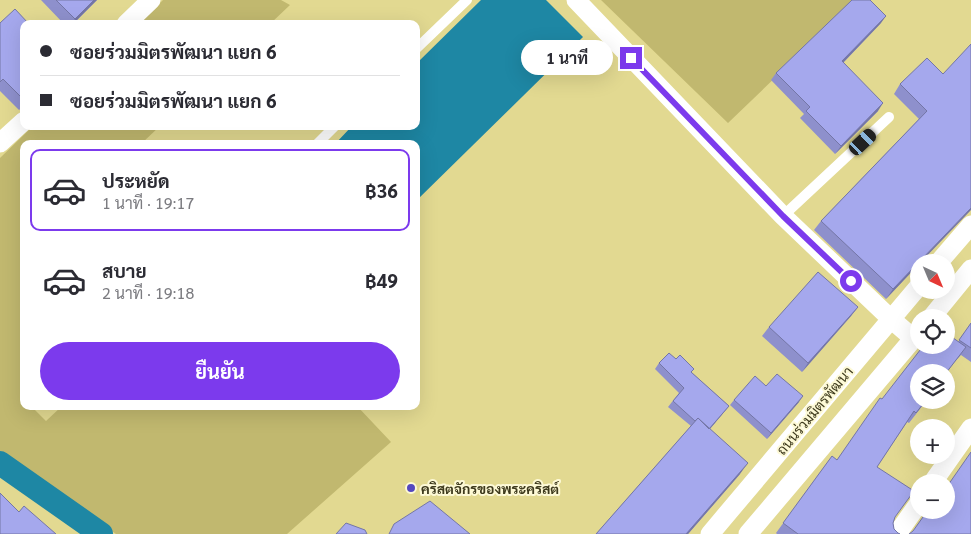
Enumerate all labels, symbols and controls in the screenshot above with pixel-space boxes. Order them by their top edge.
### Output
text: ซอยร่วมมิตรพัฒนา แยก 6 [70,39,277,63]
callout: 1 นาที [521,40,614,76]
text: 1 นาที [546,47,588,68]
route end [620,47,642,69]
text: ซอยร่วมมิตรพัฒนา แยก 6 [70,88,277,112]
car [846,126,879,158]
icon: car [42,168,87,213]
text: ประหยัด [102,168,170,192]
text: ฿36 [365,178,398,202]
text: 1 นาที · 19:17 [102,192,194,213]
north arrow [910,254,955,299]
map controls [910,254,955,519]
icon: car [42,258,87,303]
text: สบาย [102,258,147,282]
text: ฿49 [365,268,398,292]
route start [840,270,862,292]
text: 2 นาที · 19:18 [102,282,194,303]
button: locate [910,309,955,354]
button: ยืนยัน [40,342,400,400]
street label: ถนนร่วมมิตรพัฒนา [772,362,856,458]
button: layers [910,364,955,409]
button: + [910,419,955,464]
button: − [910,474,955,519]
place label: คริสตจักรของพระคริสต์ [421,479,560,497]
marker: คริสตจักรของพระคริสต์ [405,482,417,494]

